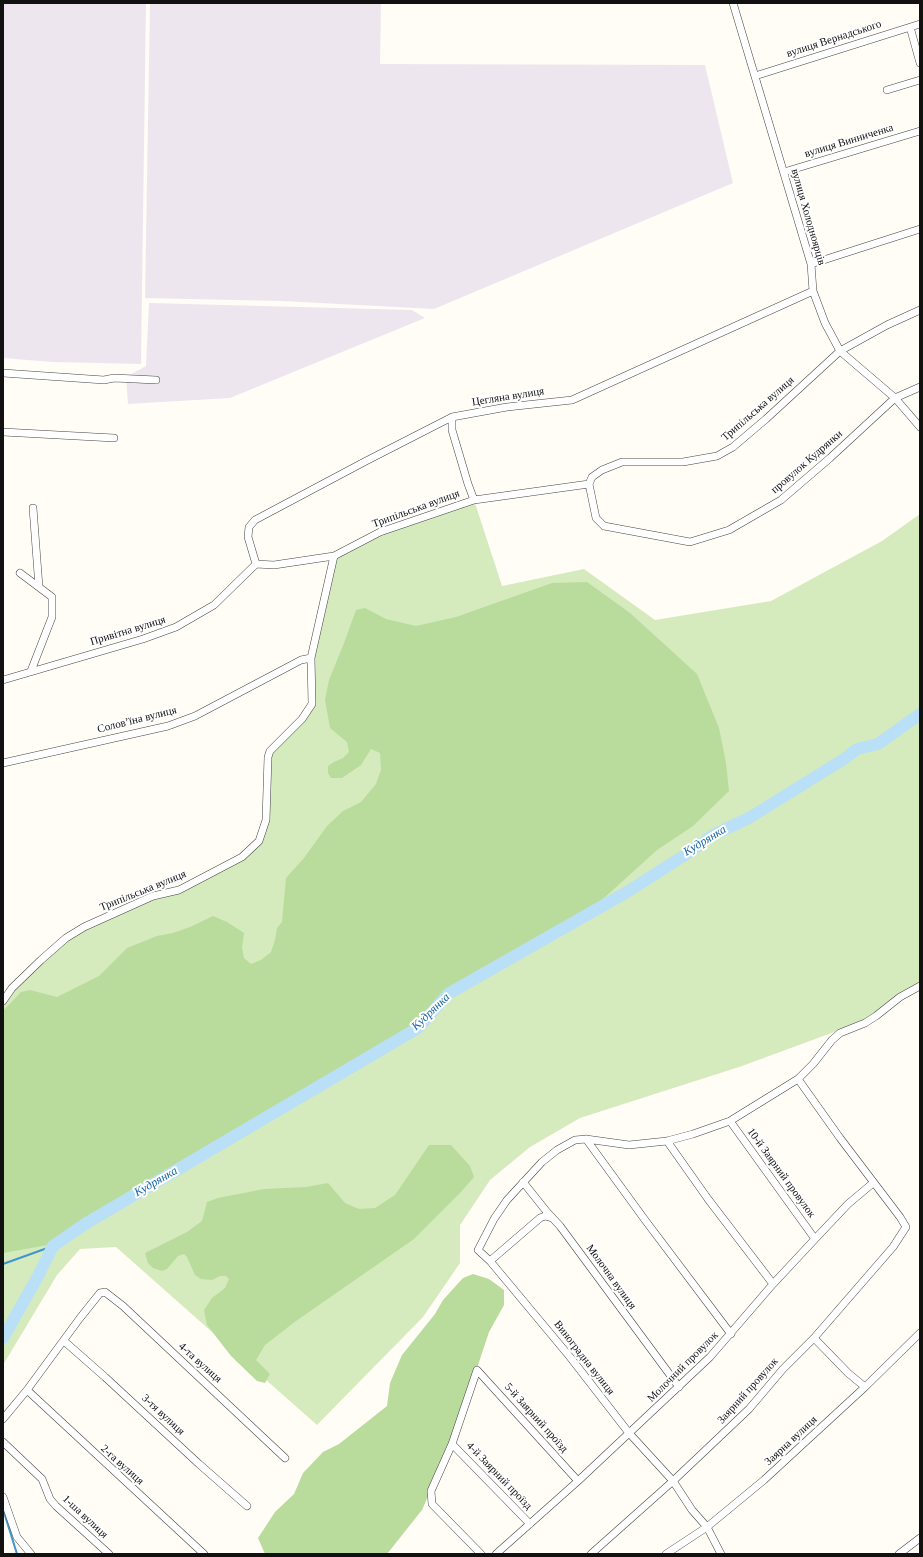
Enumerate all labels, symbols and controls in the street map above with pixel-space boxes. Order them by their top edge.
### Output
street label: вулиця Вернадського [785,17,883,61]
street label: вулиця Винниченка [803,121,895,161]
street label: вулиця Холодноярців [788,167,828,267]
street label: Трипільська вулиця [719,374,797,444]
street label: Цегляна вулиця [471,385,545,409]
street label: провулок Кудрянки [769,427,845,497]
street label: Трипільська вулиця [371,487,461,531]
street label: Привітна вулиця [89,613,167,649]
street label: Соловʼїна вулиця [96,704,178,736]
water label: Кудрянка [681,823,729,859]
street label: Трипільська вулиця [98,868,188,914]
water label: Кудрянка [409,990,453,1034]
street label: 10-й Заярний провулок [744,1126,818,1220]
water label: Кудрянка [132,1164,180,1200]
street label: Молочна вулиця [583,1242,639,1312]
street label: Виноградна вулиця [551,1318,617,1398]
street label: Молочний провулок [645,1329,721,1405]
street label: 4-та вулиця [176,1340,224,1386]
street label: Заярний провулок [715,1355,781,1427]
street label: 5-й Заярний проїзд [501,1381,571,1455]
street label: 3-тя вулиця [139,1392,187,1438]
street label: Заярна вулиця [762,1413,820,1469]
street label: 4-й Заярний проїзд [463,1439,535,1513]
street label: 2-га вулиця [98,1442,146,1488]
street label: 1-ша вулиця [60,1493,110,1541]

